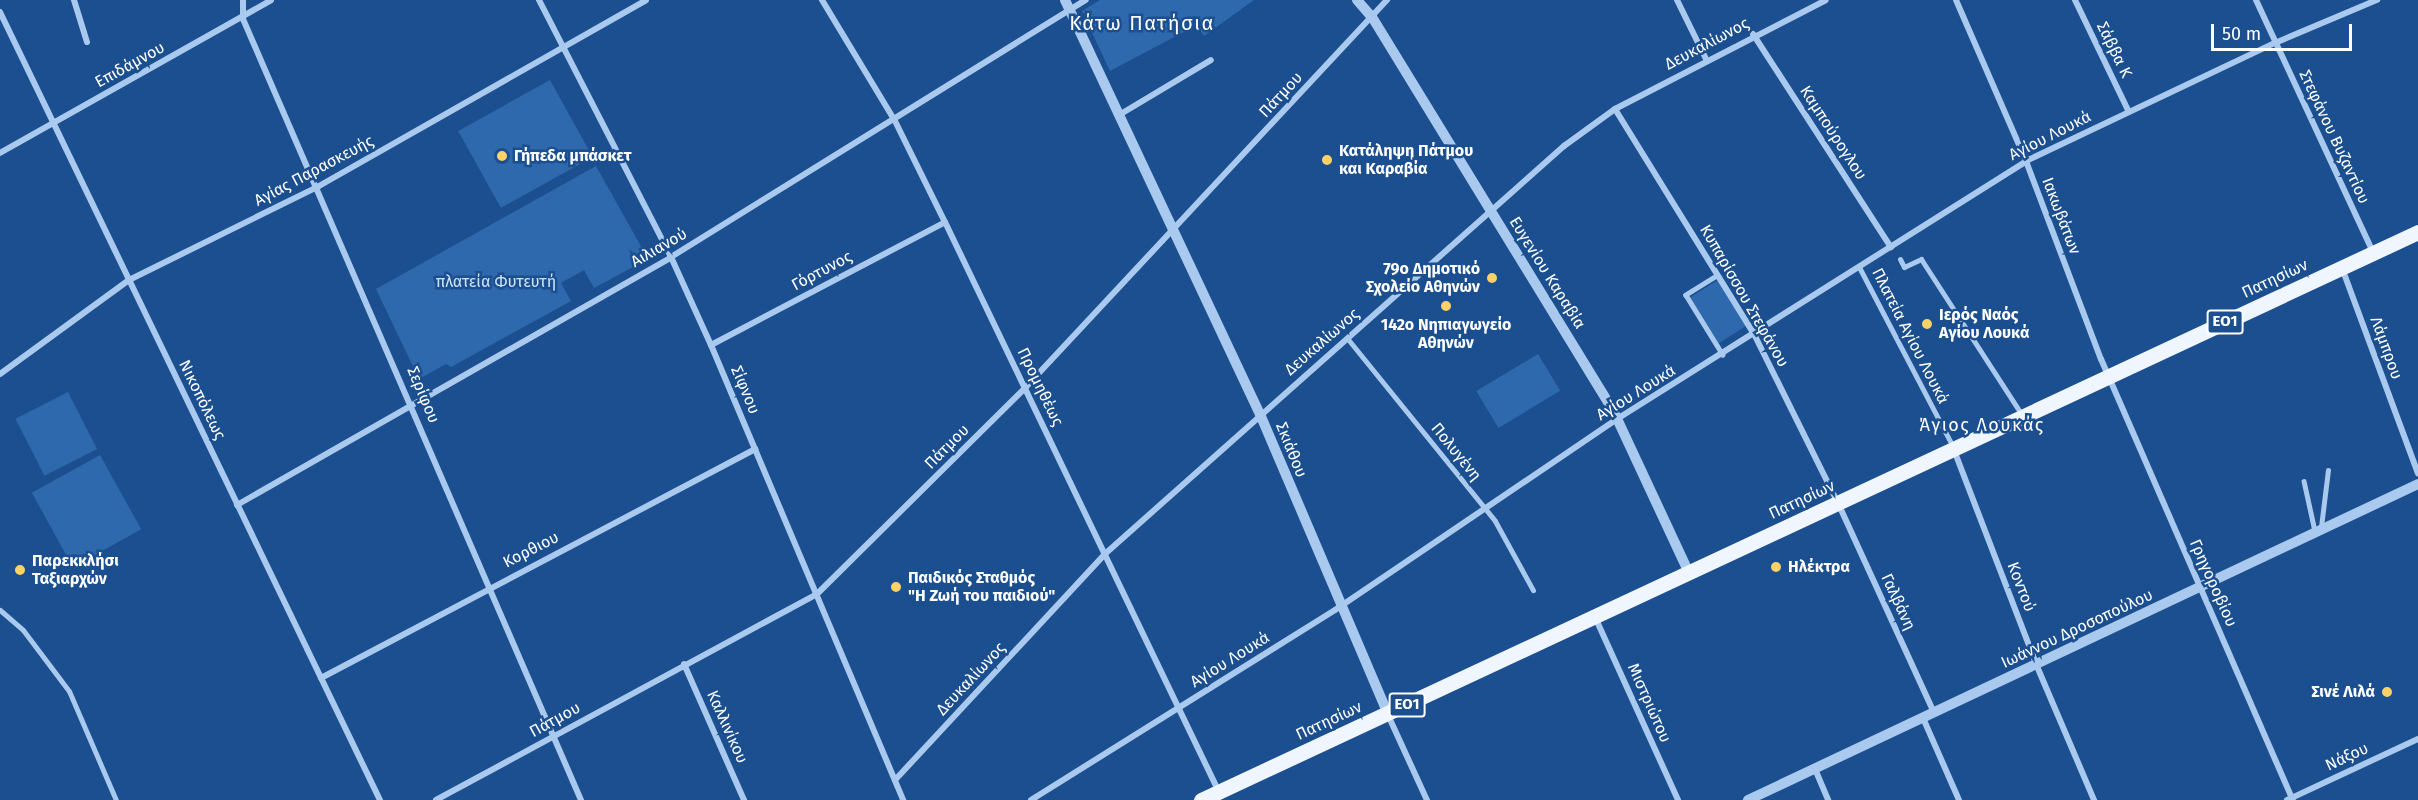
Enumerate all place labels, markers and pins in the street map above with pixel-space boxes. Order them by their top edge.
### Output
place label: Κατάληψη Πάτμου και Καραβία [1339,141,1473,179]
place label: Γήπεδα μπάσκετ [514,146,632,166]
marker: Γήπεδα μπάσκετ [495,149,509,163]
marker: Κατάληψη Πάτμου και Καραβία [1320,153,1334,167]
place label: 79ο Δημοτικό Σχολείο Αθηνών [1366,259,1480,297]
marker: 79ο Δημοτικό Σχολείο Αθηνών [1485,271,1499,285]
marker: 142ο Νηπιαγωγείο Αθηνών [1439,299,1453,313]
place label: Ιερός Ναός Αγίου Λουκά [1939,305,2029,343]
place label: 142ο Νηπιαγωγείο Αθηνών [1381,315,1511,353]
marker: Ιερός Ναός Αγίου Λουκά [1920,317,1934,331]
place label: Παρεκκλήσι Ταξιαρχών [32,551,119,589]
place label: Ηλέκτρα [1788,557,1850,577]
marker: Ηλέκτρα [1769,560,1783,574]
marker: Παρεκκλήσι Ταξιαρχών [13,563,27,577]
place label: Παιδικός Σταθμός "Η Ζωή του παιδιού" [908,568,1055,606]
marker: Παιδικός Σταθμός "Η Ζωή του παιδιού" [889,580,903,594]
place label: Σινέ Λιλά [2312,682,2375,702]
marker: Σινέ Λιλά [2380,685,2394,699]

